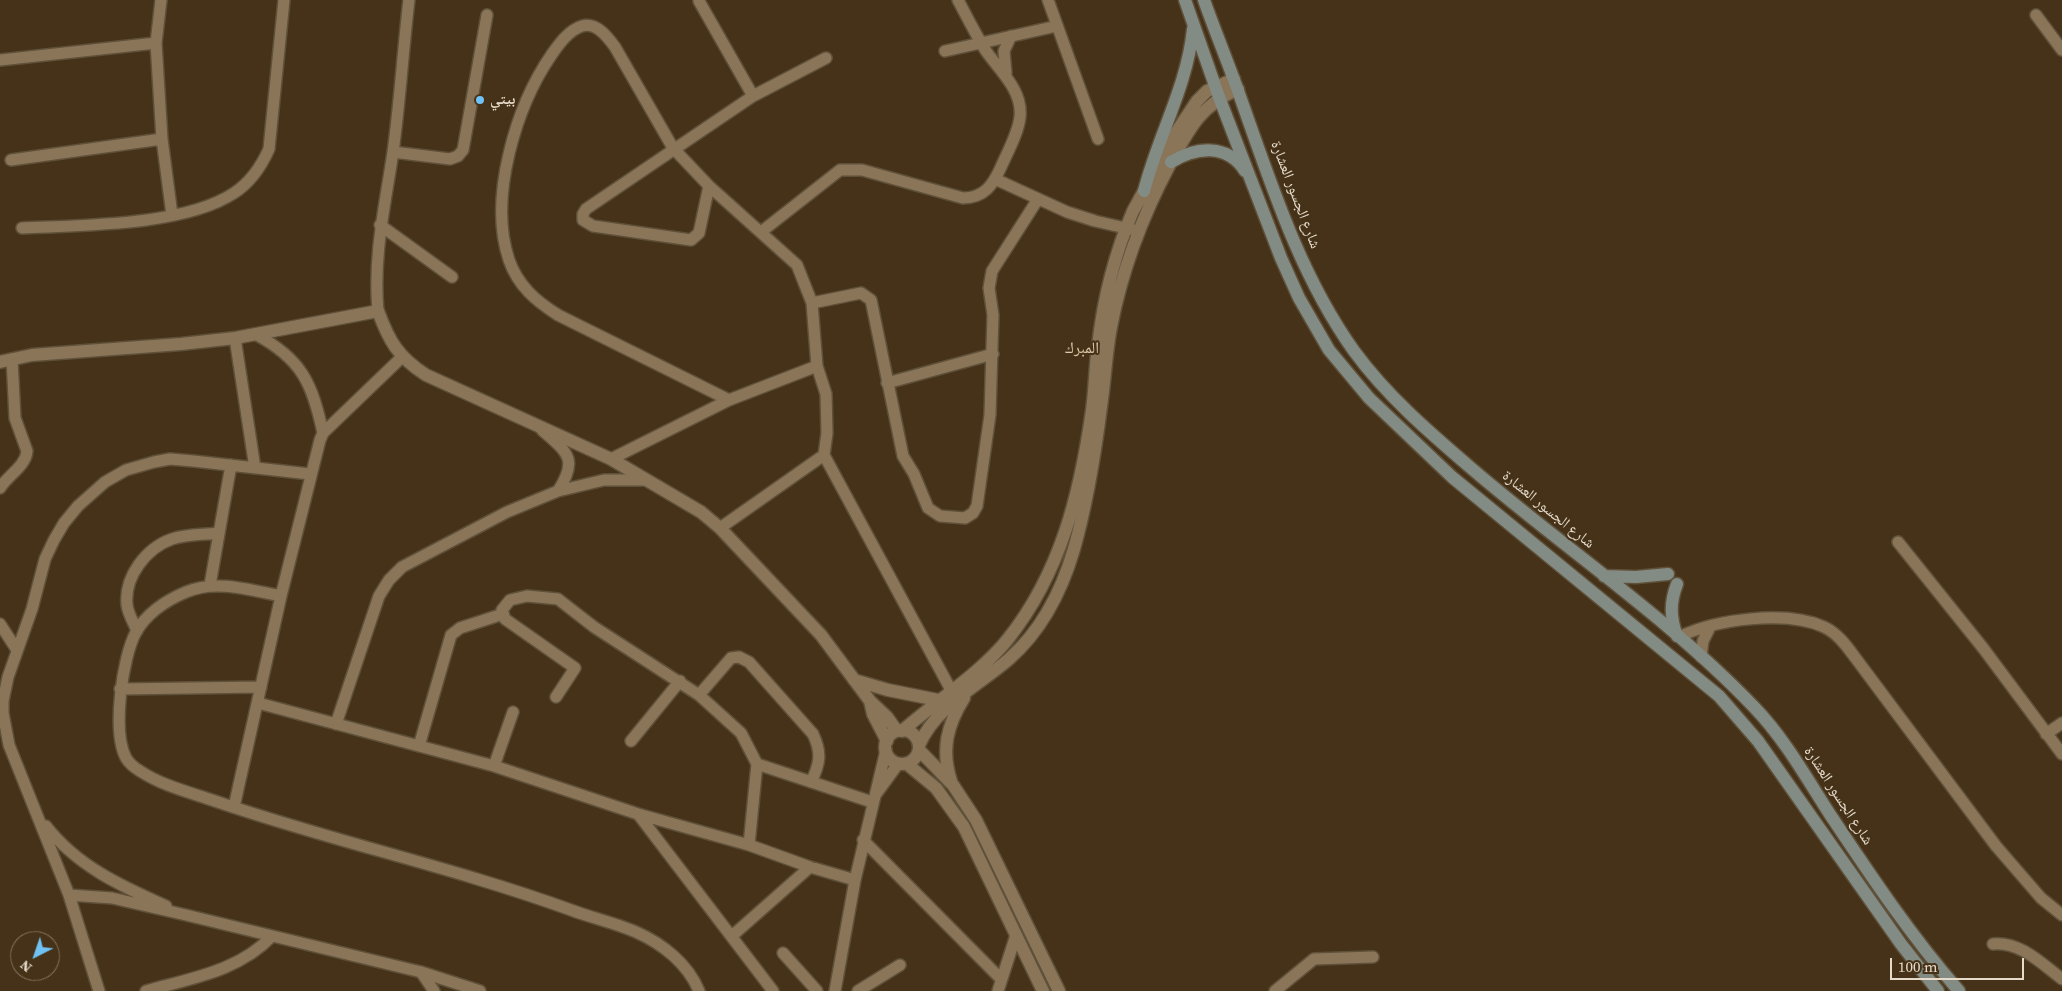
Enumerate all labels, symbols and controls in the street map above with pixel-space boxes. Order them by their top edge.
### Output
place label: بيتي [490,91,515,109]
marker: بيتي [474,94,486,106]
street label: شارع الجسور العشارة [1266,139,1324,251]
district label: المبرك [1065,339,1099,359]
street label: شارع الجسور العشارة [1498,467,1598,553]
street label: شارع الجسور العشارة [1800,743,1876,849]
north arrow [10,931,60,981]
scale bar [1892,948,2026,980]
text: N [15,956,36,977]
text: 100 m [1898,956,1938,977]

